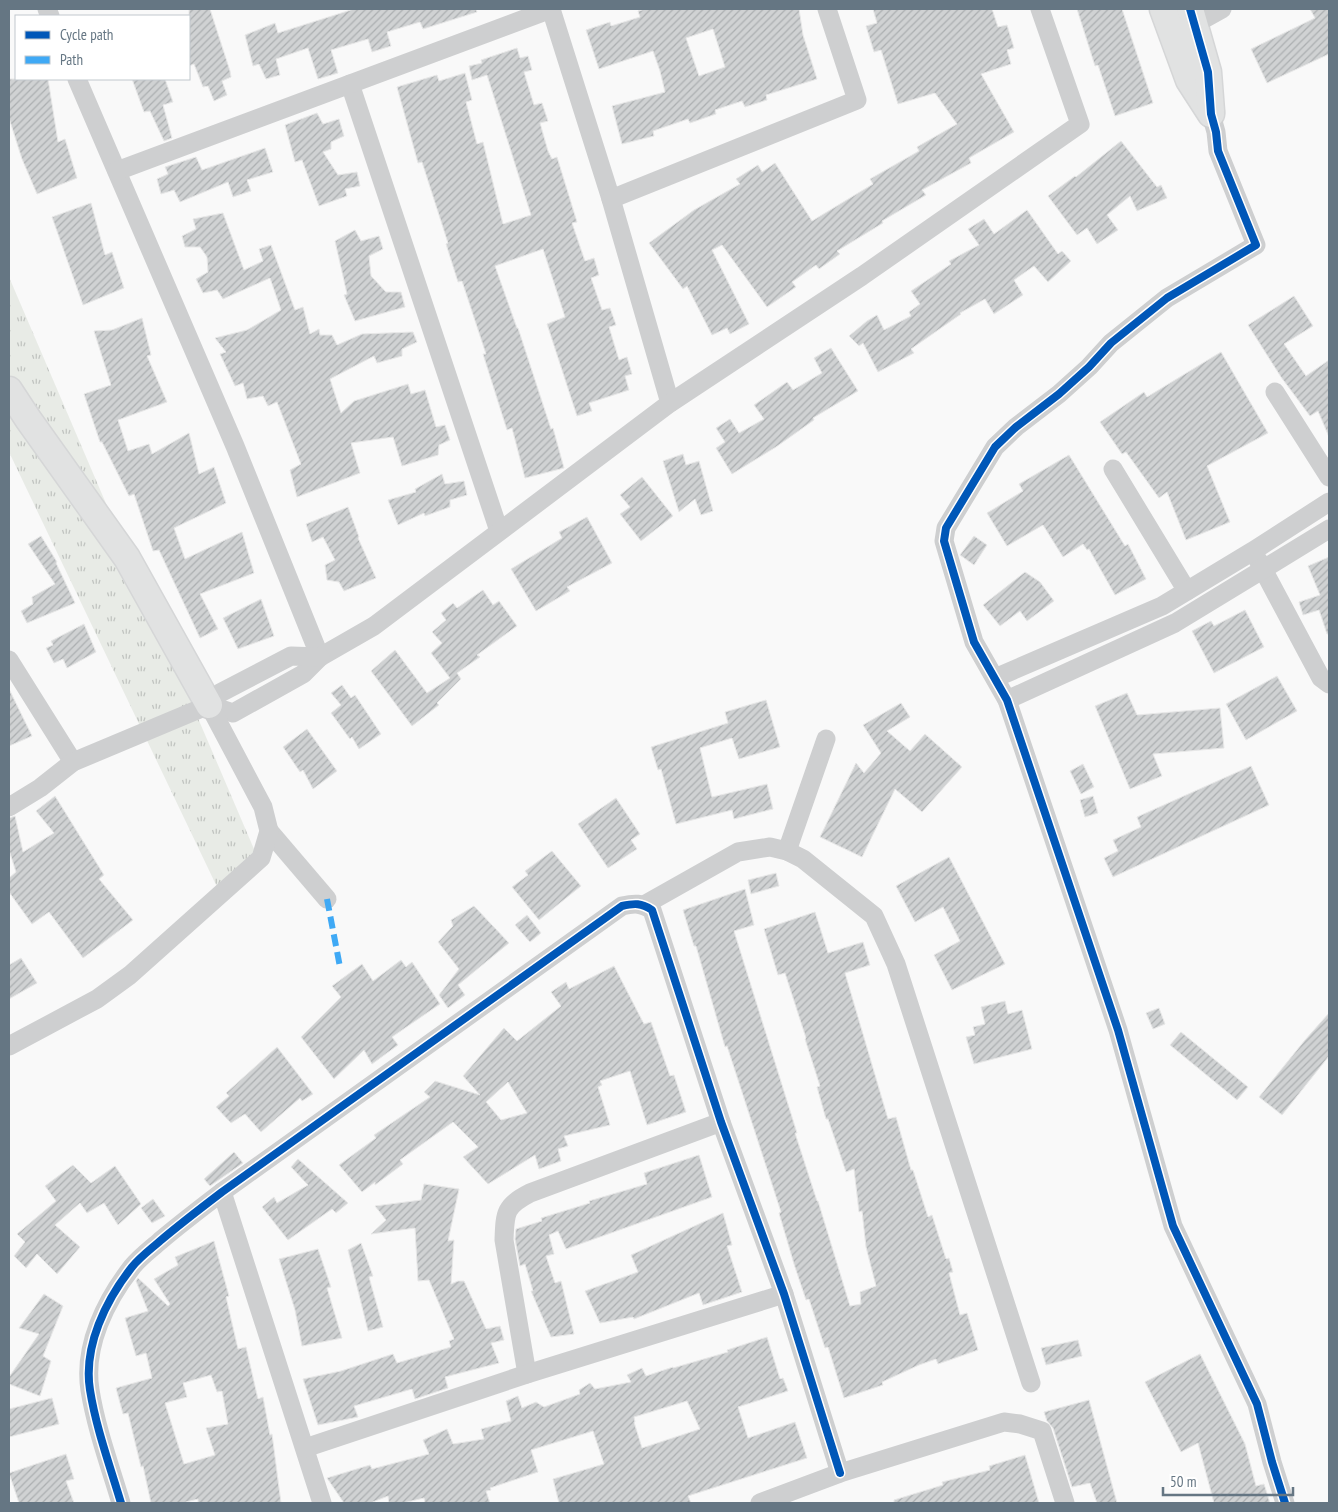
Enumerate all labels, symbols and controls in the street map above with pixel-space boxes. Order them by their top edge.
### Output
legend [15,15,190,80]
text: Cycle path [60,25,113,44]
text: Path [60,50,83,69]
scale bar [1163,1464,1293,1496]
text: 50 m [1170,1472,1196,1491]

